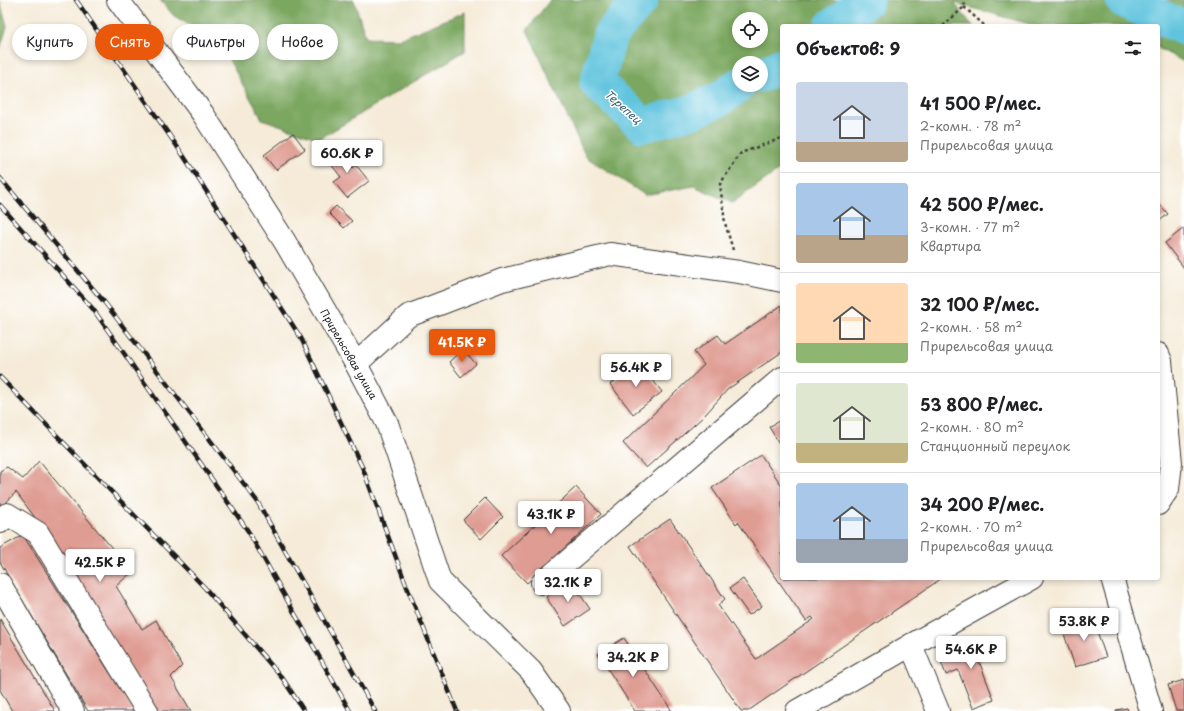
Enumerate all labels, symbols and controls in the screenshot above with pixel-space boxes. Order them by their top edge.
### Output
map controls [732,12,768,92]
button: locate [732,12,768,48]
chip: Купить [12,24,87,60]
chip: Снять [95,24,164,60]
chip: Фильтры [172,24,259,60]
chip: Новое [267,24,338,60]
text: Объектов: 9 [796,35,900,61]
icon: filters [1122,37,1144,59]
button: layers [732,56,768,92]
water label: Терепец [601,86,646,128]
text: 41 500 ₽/мес. [920,90,1041,116]
icon: home [828,98,876,146]
text: 2-комн. · 78 m² [920,116,1022,135]
text: Прирельсовая улица [920,135,1053,154]
pin: 60.6K ₽ [310,140,384,174]
text: 60.6K ₽ [321,143,373,162]
text: 42 500 ₽/мес. [920,191,1044,217]
icon: home [828,199,876,247]
text: 3-комн. · 77 m² [920,217,1020,236]
text: Квартира [920,236,981,255]
text: 32 100 ₽/мес. [920,291,1039,317]
icon: home [828,299,876,347]
street label: Прирельсовая улица [317,306,382,402]
text: 2-комн. · 58 m² [920,317,1022,336]
pin: 41.5K ₽ [425,329,499,363]
text: 41.5K ₽ [438,332,486,351]
text: Прирельсовая улица [920,336,1053,355]
pin: 56.4K ₽ [599,354,673,388]
text: 56.4K ₽ [610,357,662,376]
text: 53 800 ₽/мес. [920,391,1043,417]
icon: home [828,399,876,447]
text: 2-комн. · 80 m² [920,417,1024,436]
text: Станционный переулок [920,436,1070,455]
text: 34 200 ₽/мес. [920,491,1044,517]
icon: home [828,499,876,547]
pin: 43.1K ₽ [514,501,588,535]
text: 43.1K ₽ [527,504,575,523]
text: 2-комн. · 70 m² [920,517,1023,536]
text: Прирельсовая улица [920,536,1053,555]
pin: 42.5K ₽ [63,549,137,583]
text: 42.5K ₽ [75,552,125,571]
pin: 32.1K ₽ [531,569,605,603]
text: 32.1K ₽ [544,572,592,591]
pin: 53.8K ₽ [1047,608,1121,642]
text: 53.8K ₽ [1059,611,1109,630]
pin: 54.6K ₽ [934,636,1008,670]
text: 54.6K ₽ [945,639,997,658]
pin: 34.2K ₽ [596,644,670,678]
text: 34.2K ₽ [607,647,659,666]

